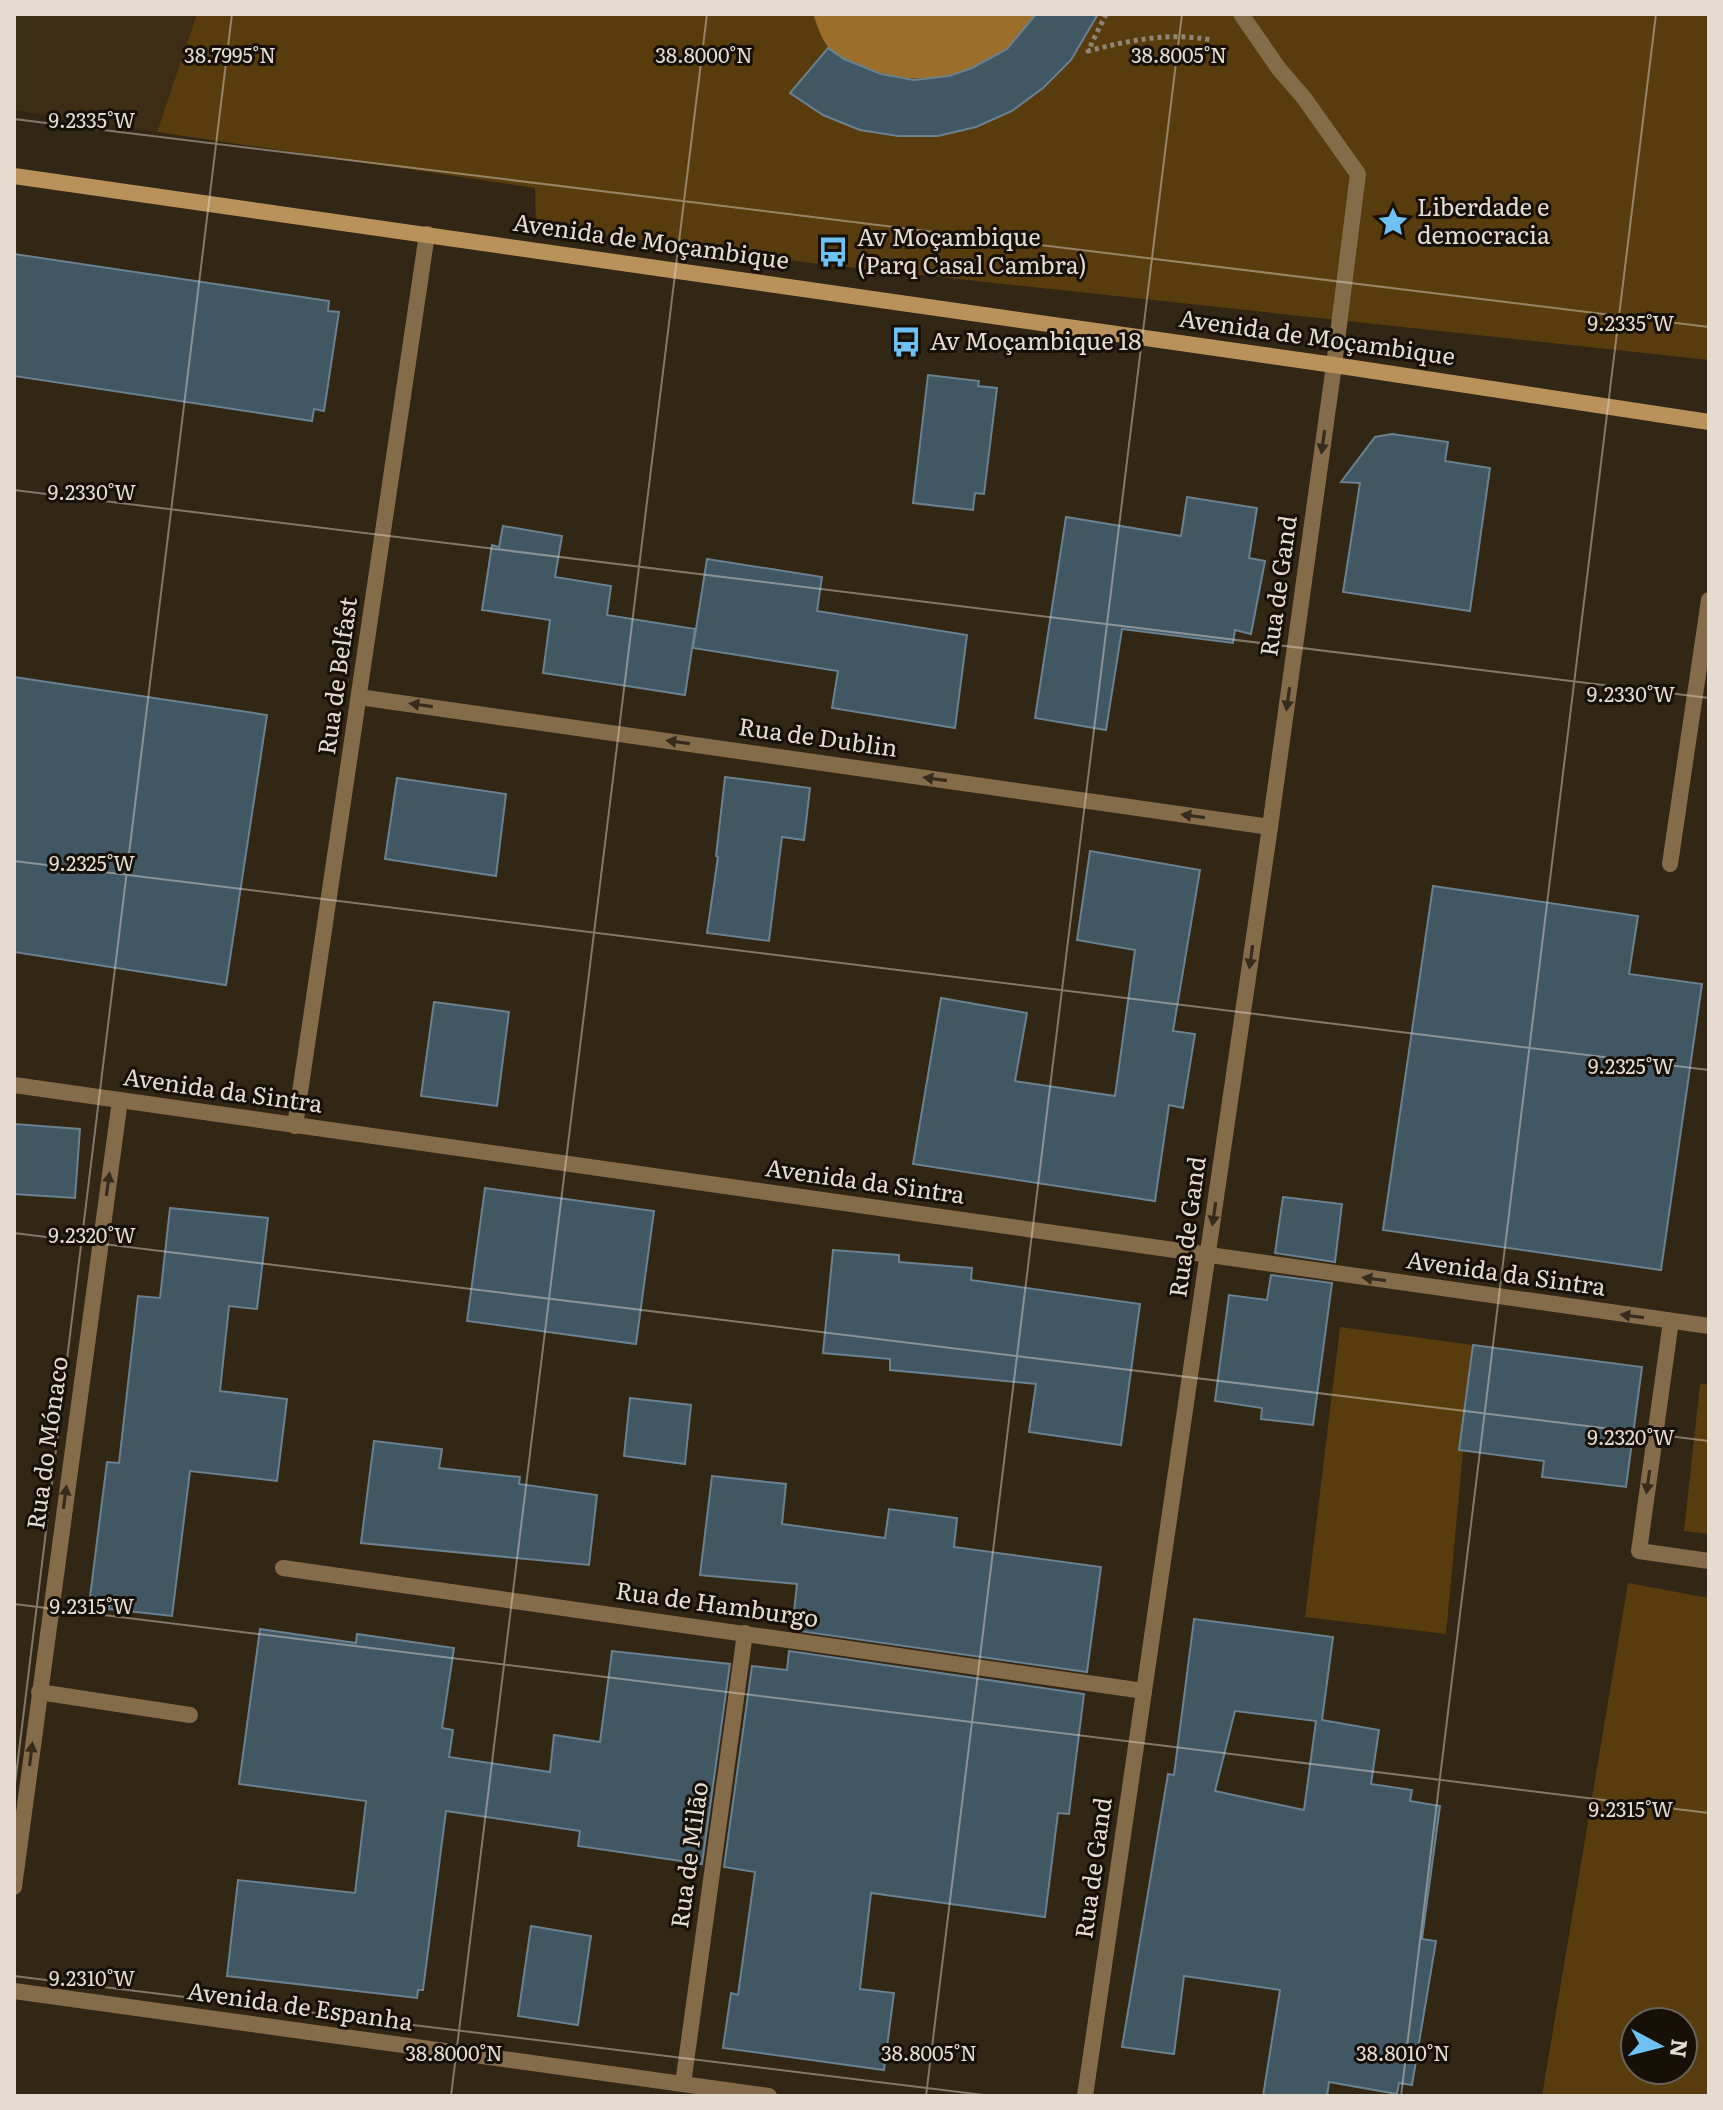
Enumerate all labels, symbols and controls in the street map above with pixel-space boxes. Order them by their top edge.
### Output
text: 38.7995°N [184,39,276,69]
text: 38.8000°N [655,39,753,69]
text: 38.8005°N [1131,39,1227,69]
text: 9.2335°W [49,104,136,134]
place label: Liberdade e democracia [1417,188,1550,251]
street label: Avenida de Moçambique [511,203,792,276]
place icon: Liberdade e democracia [1376,205,1410,239]
place label: Av Moçambique (Parq Casal Cambra) [857,218,1087,281]
bus stop icon: Av Moçambique (Parq Casal Cambra) [816,235,850,269]
street label: Avenida de Moçambique [1177,299,1458,372]
text: 9.2335°W [1588,307,1675,337]
place label: Av Moçambique 18 [930,322,1142,357]
bus stop icon: Av Moçambique 18 [889,325,923,359]
one-way arrow [1317,430,1330,455]
text: 9.2330°W [48,476,136,506]
street label: Rua de Gand [1249,513,1304,658]
street label: Rua de Belfast [307,594,364,757]
text: 9.2330°W [1587,678,1675,708]
one-way arrow [1281,687,1294,712]
one-way arrow [408,698,433,711]
street label: Rua de Dublin [737,707,900,764]
one-way arrow [665,735,690,748]
one-way arrow [922,772,947,785]
one-way arrow [1180,809,1205,822]
text: 9.2325°W [49,847,135,877]
one-way arrow [1244,945,1257,970]
text: 9.2325°W [1588,1050,1674,1080]
street label: Avenida da Sintra [121,1057,325,1120]
street label: Avenida da Sintra [763,1148,967,1211]
street label: Rua de Gand [1158,1154,1213,1299]
one-way arrow [102,1171,115,1196]
one-way arrow [1207,1202,1220,1227]
text: 9.2320°W [48,1219,136,1249]
street label: Avenida da Sintra [1404,1240,1608,1303]
one-way arrow [1361,1272,1386,1285]
one-way arrow [1619,1309,1644,1322]
street label: Rua do Mónaco [16,1354,75,1532]
text: 9.2320°W [1587,1421,1675,1451]
one-way arrow [1641,1470,1654,1495]
one-way arrow [59,1484,72,1509]
street label: Rua de Hamburgo [614,1571,821,1634]
text: 9.2315°W [50,1590,135,1620]
one-way arrow [24,1741,37,1766]
street label: Rua de Milão [660,1779,715,1930]
text: 9.2315°W [1589,1793,1674,1823]
street label: Rua de Gand [1064,1795,1119,1940]
text: 9.2310°W [49,1962,135,1992]
street label: Avenida de Espanha [185,1971,416,2038]
north arrow [1619,2006,1699,2086]
text: 38.8000°N [405,2037,503,2067]
text: 38.8005°N [881,2037,977,2067]
text: 38.8010°N [1356,2037,1450,2067]
text: N [1663,2037,1698,2060]

